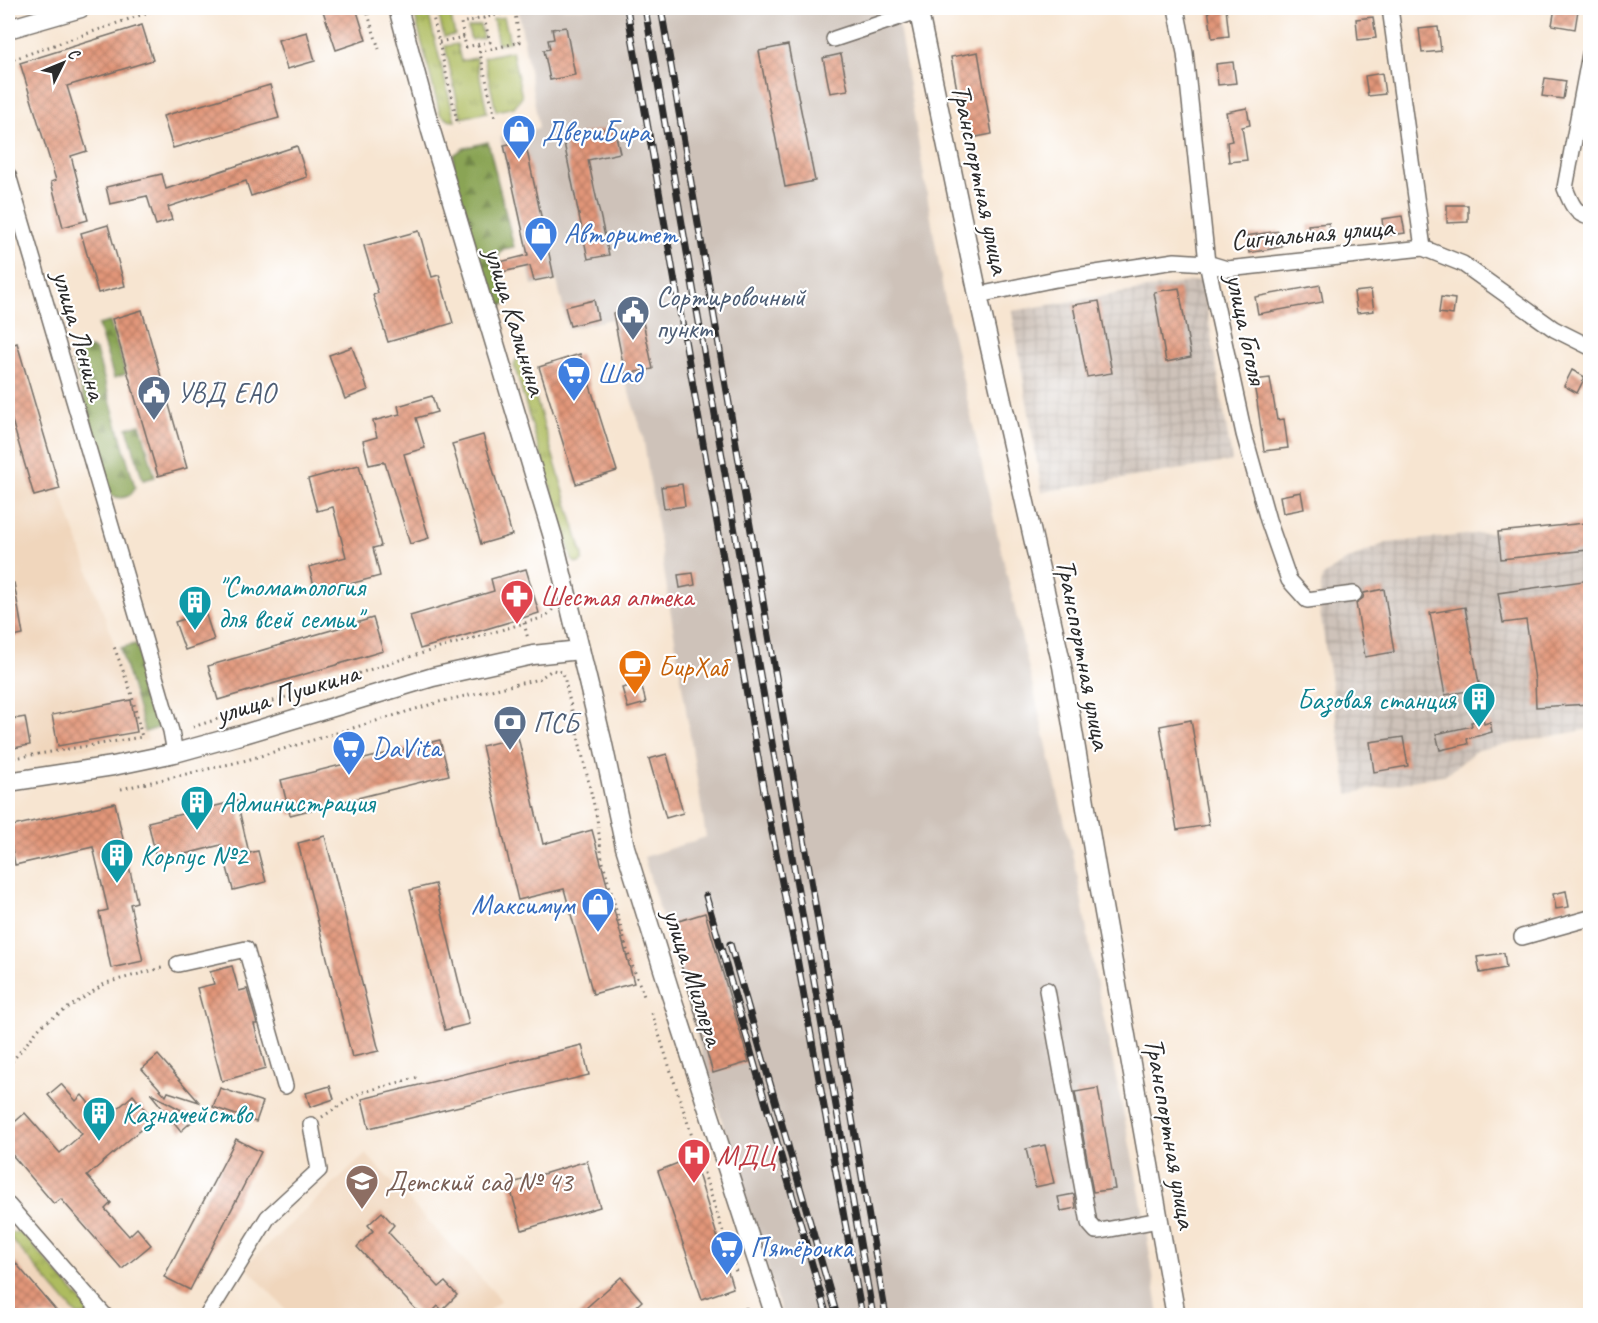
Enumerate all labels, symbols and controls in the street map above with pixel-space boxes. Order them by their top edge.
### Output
north arrow [33,33,93,93]
text: С [63,44,85,65]
street label: Транспортная улица [944,81,1019,279]
shop icon: ДвериБира [501,113,537,160]
place label: ДвериБира [542,114,652,149]
street label: Сигнальная улица [1229,208,1397,258]
shop icon: Авторитет [523,215,559,262]
place label: Авторитет [564,216,679,251]
street label: улица Калинина [476,241,556,401]
street label: улица Ленина [44,264,116,406]
street label: улица Гоголя [1218,269,1276,390]
place label: Сортировочный пункт [656,279,807,346]
public building icon: Сортировочный пункт [615,294,651,341]
supermarket icon: Шад [556,355,592,402]
place label: Шад [597,356,645,391]
public building icon: УВД ЕАО [136,374,172,421]
place label: УВД ЕАО [177,375,278,410]
street label: Транспортная улица [1048,556,1120,754]
place label: "Стоматология для всей семьи" [218,569,368,636]
pharmacy icon: Шестая аптека [499,578,535,625]
place label: Шестая аптека [540,579,696,614]
building icon: "Стоматология для всей семьи" [177,584,213,631]
cafe icon: БирХаб [617,648,653,695]
place label: БирХаб [658,649,731,684]
street label: улица Пушкина [209,654,365,732]
building icon: Базовая станция [1461,681,1497,728]
place label: Базовая станция [1297,682,1457,718]
bank icon: ПСБ [492,704,528,751]
place label: ПСБ [533,705,581,740]
supermarket icon: DaVita [331,729,367,776]
place label: DaVita [372,730,443,765]
building icon: Администрация [179,784,215,831]
place label: Администрация [220,785,377,820]
building icon: Корпус №2 [99,837,135,884]
place label: Корпус №2 [140,838,249,873]
shop icon: Максимум [580,886,616,933]
place label: Максимум [471,887,576,922]
street label: улица Миллера [655,902,733,1052]
street label: Транспортная улица [1137,1035,1205,1233]
building icon: Казначейство [81,1095,117,1142]
place label: Казначейство [122,1096,255,1132]
hospital icon: МДЦ [676,1137,712,1184]
place label: МДЦ [717,1138,778,1173]
school or university icon: Детский сад № 43 [344,1163,380,1210]
place label: Детский сад № 43 [385,1164,575,1199]
supermarket icon: Пятёрочка [709,1229,745,1276]
place label: Пятёрочка [750,1230,854,1265]

